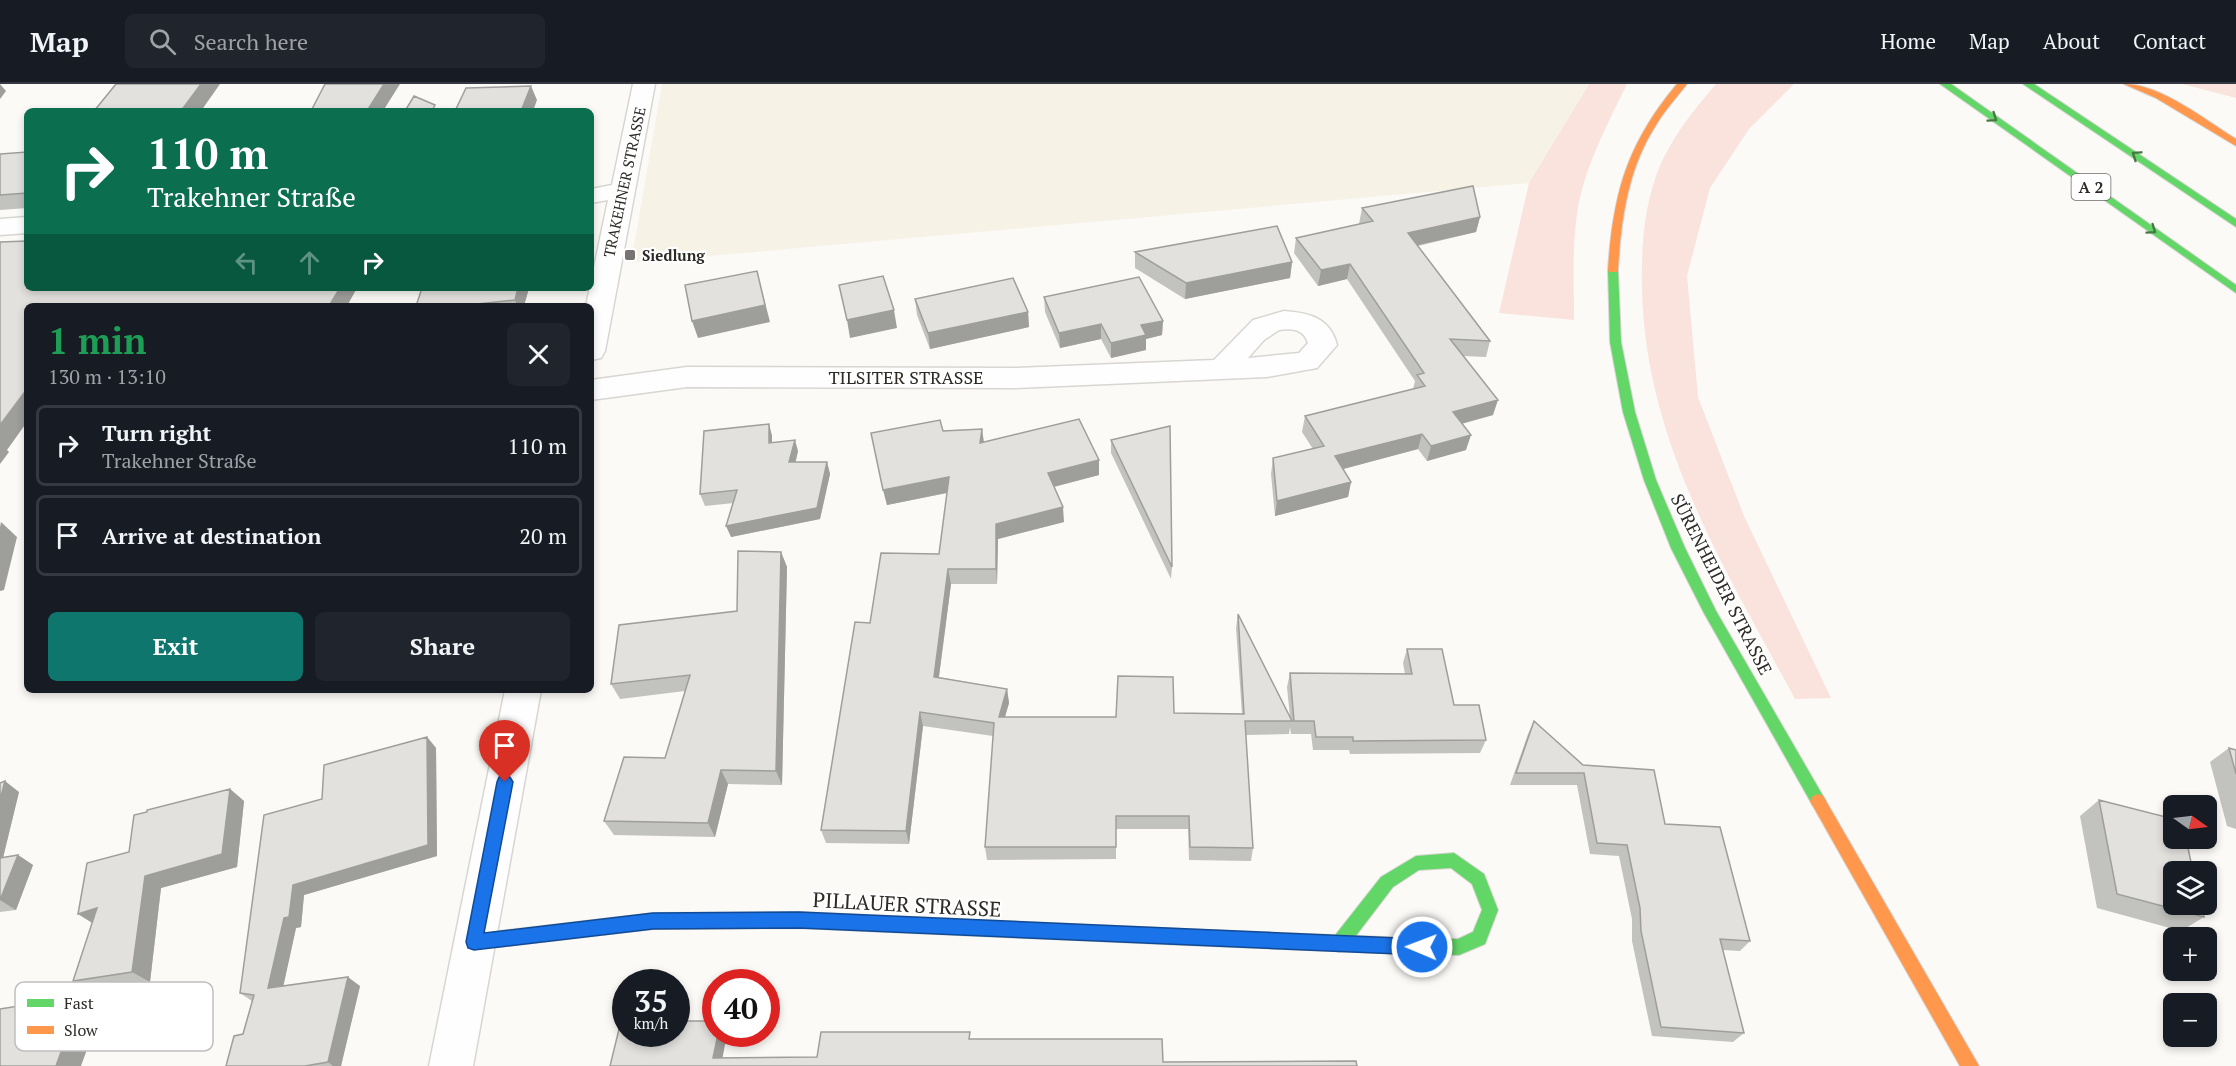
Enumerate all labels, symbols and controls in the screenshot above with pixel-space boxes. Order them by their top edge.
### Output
search box [125,14,545,68]
text: Map [30,23,89,60]
icon: search [146,25,179,58]
text: Search here [194,27,308,56]
text: Home [1880,27,1936,55]
text: Map [1969,27,2010,55]
text: About [2043,27,2100,55]
text: Contact [2133,27,2206,55]
street label: TRAKEHNER STRASSE [598,105,650,259]
one-way arrow [1986,111,1997,122]
text: 110 m [147,125,268,181]
icon: right [48,132,126,210]
one-way arrow [2131,151,2142,162]
road number: A 2 [2072,174,2110,200]
text: Trakehner Straße [147,179,356,215]
one-way arrow [2146,223,2157,234]
place label: Siedlung [642,245,705,265]
icon: left [230,246,263,279]
icon: ahead [293,246,326,279]
icon: right [356,246,389,279]
marker: Siedlung [623,248,637,262]
text: 1 min [48,317,146,364]
button: close [507,323,570,386]
text: 130 m · 13:10 [48,363,166,390]
street label: TILSITER STRASSE [828,365,984,389]
text: Turn right [102,418,211,447]
icon: right [51,429,84,462]
text: 110 m [507,431,567,460]
text: Trakehner Straße [102,447,257,474]
street label: SÜRENHEIDER STRASSE [1666,489,1778,679]
icon: arrive [51,519,84,552]
text: Arrive at destination [102,521,321,550]
text: 20 m [519,521,567,550]
button: Exit [48,612,303,681]
button: Share [315,612,570,681]
pin [479,720,530,782]
icon: arrive [488,729,521,762]
north arrow [2163,795,2217,849]
map controls [2163,795,2217,1047]
button: layers [2163,861,2217,915]
street label: PILLAUER STRASSE [812,885,1002,923]
position arrow [1390,915,1454,979]
button: + [2163,927,2217,981]
speed limit sign: 40 [702,969,780,1047]
text: 35 [634,981,668,1021]
legend [15,982,213,1051]
text: Fast [64,992,94,1014]
button: − [2163,993,2217,1047]
text: km/h [634,1013,668,1033]
text: Slow [64,1019,98,1041]

